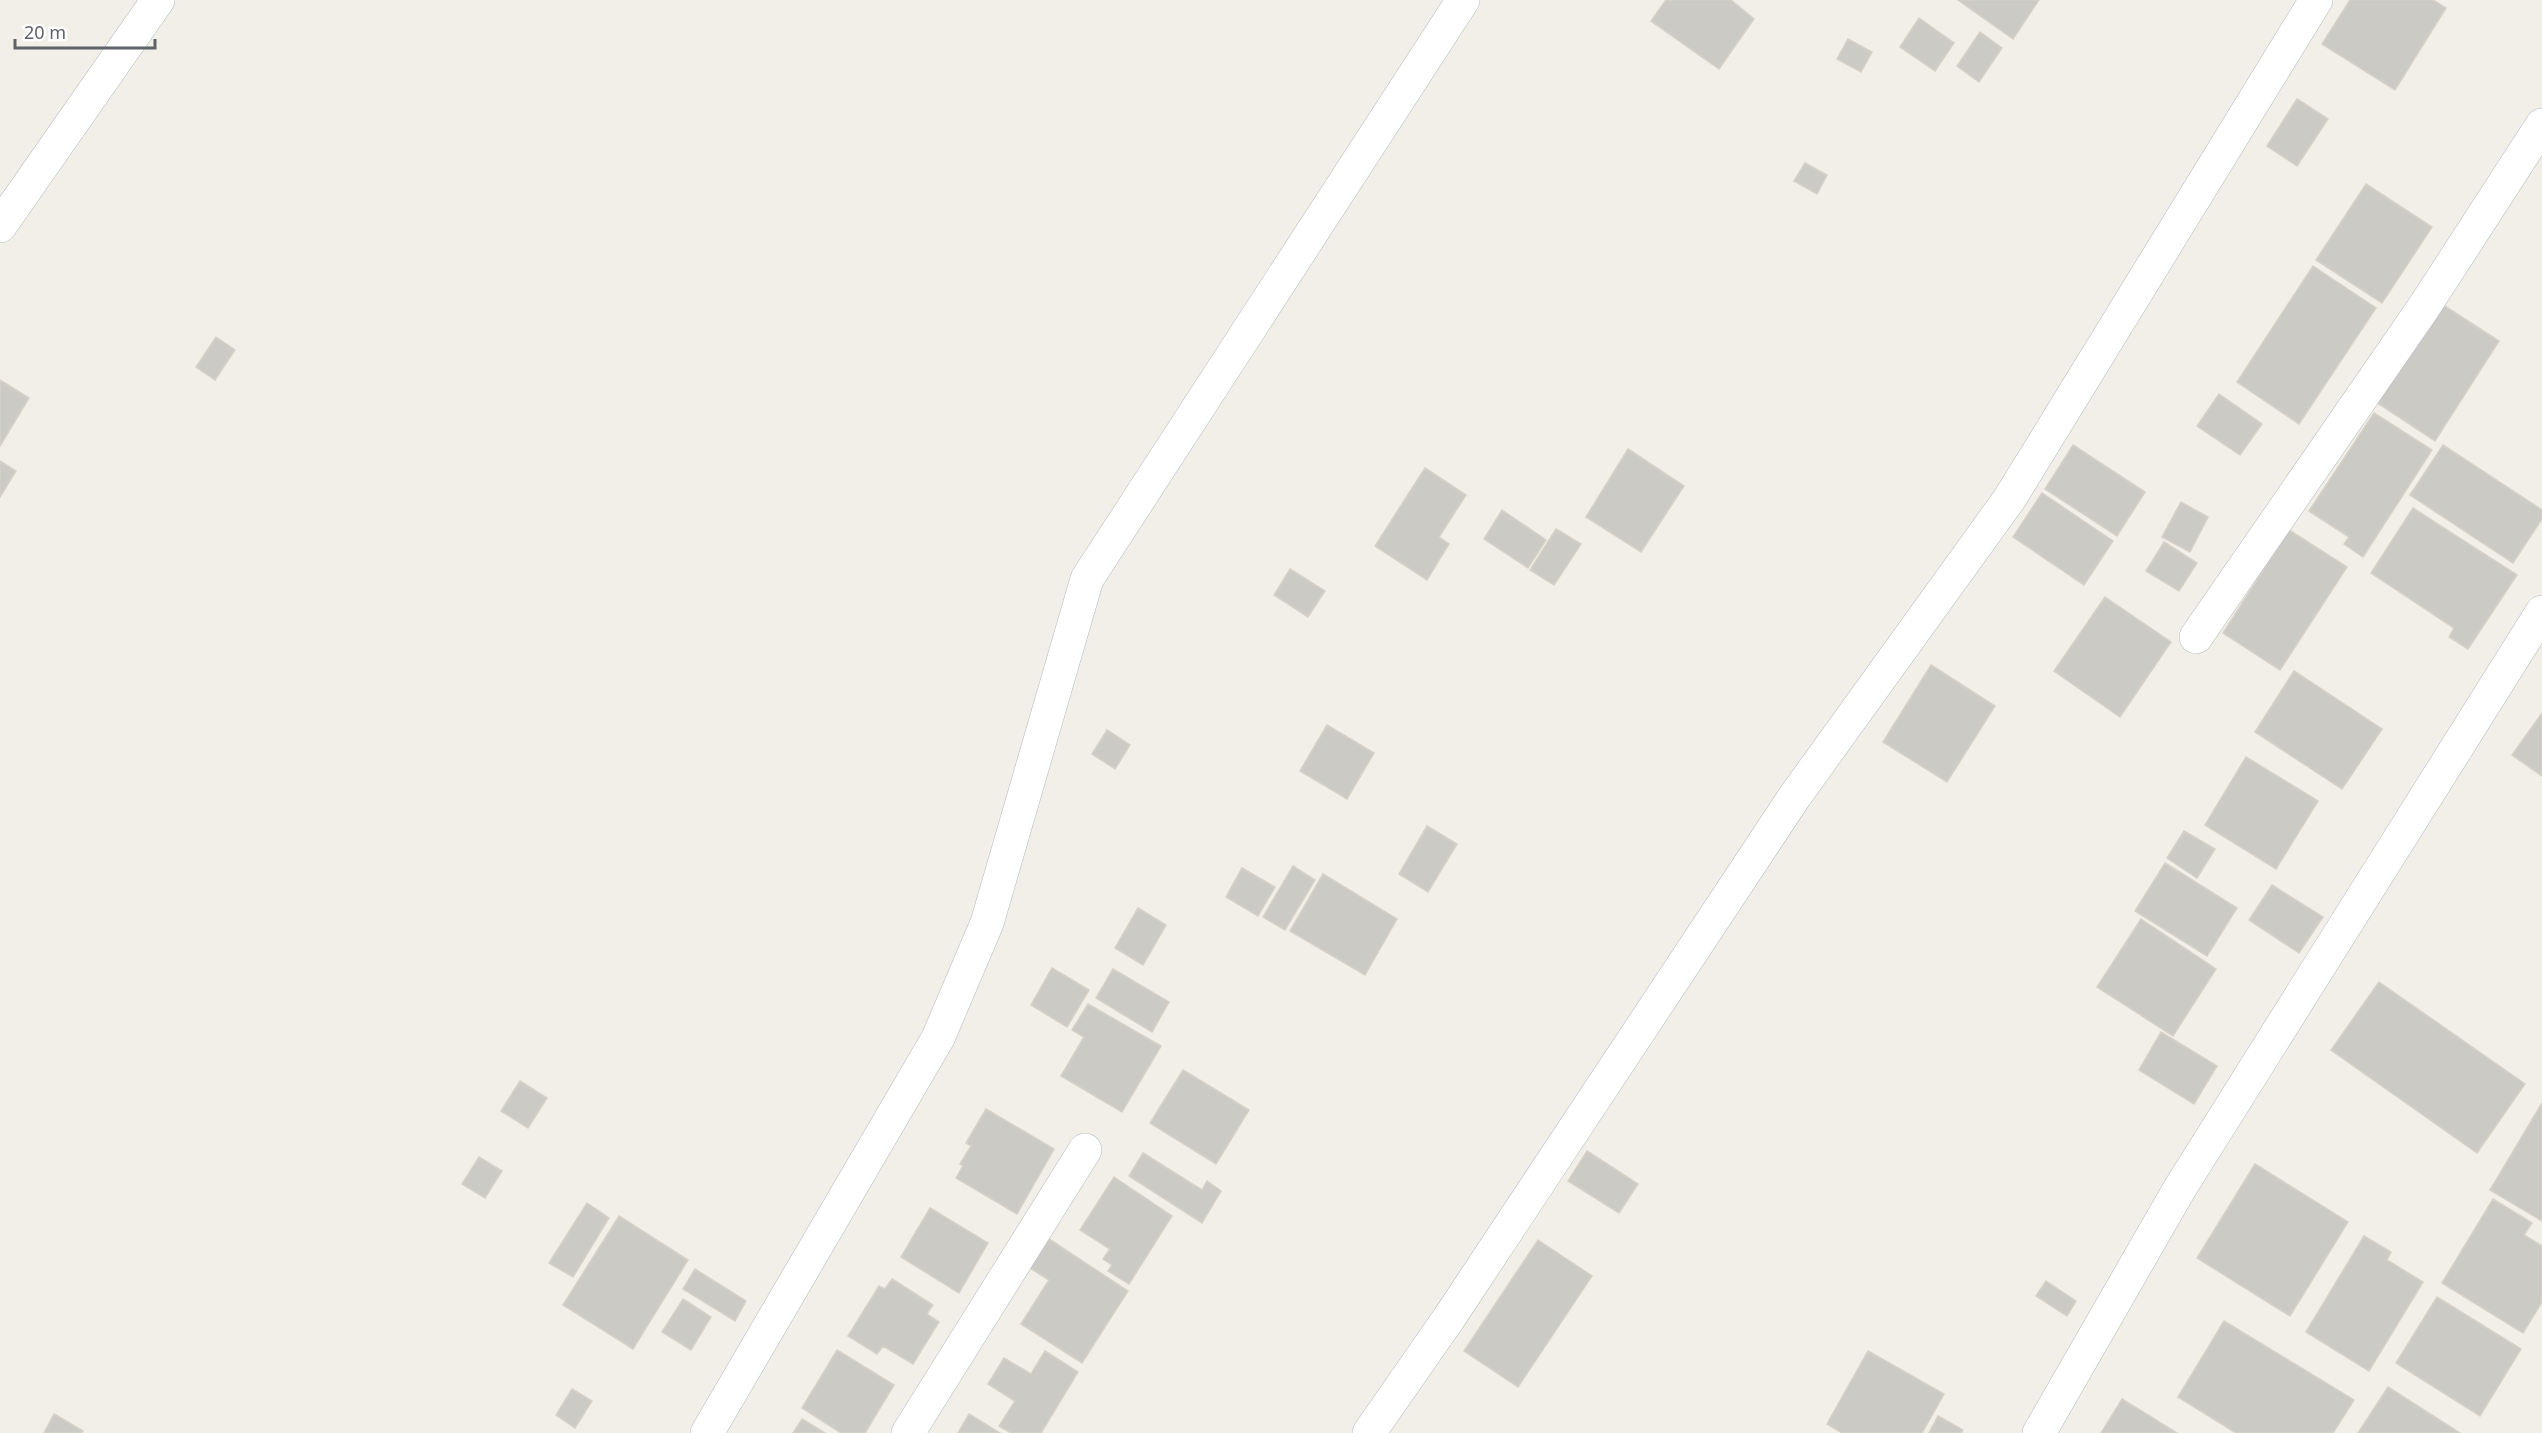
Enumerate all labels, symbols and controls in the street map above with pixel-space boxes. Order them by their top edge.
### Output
scale bar [15,12,154,50]
text: 20 m [24,20,66,44]

